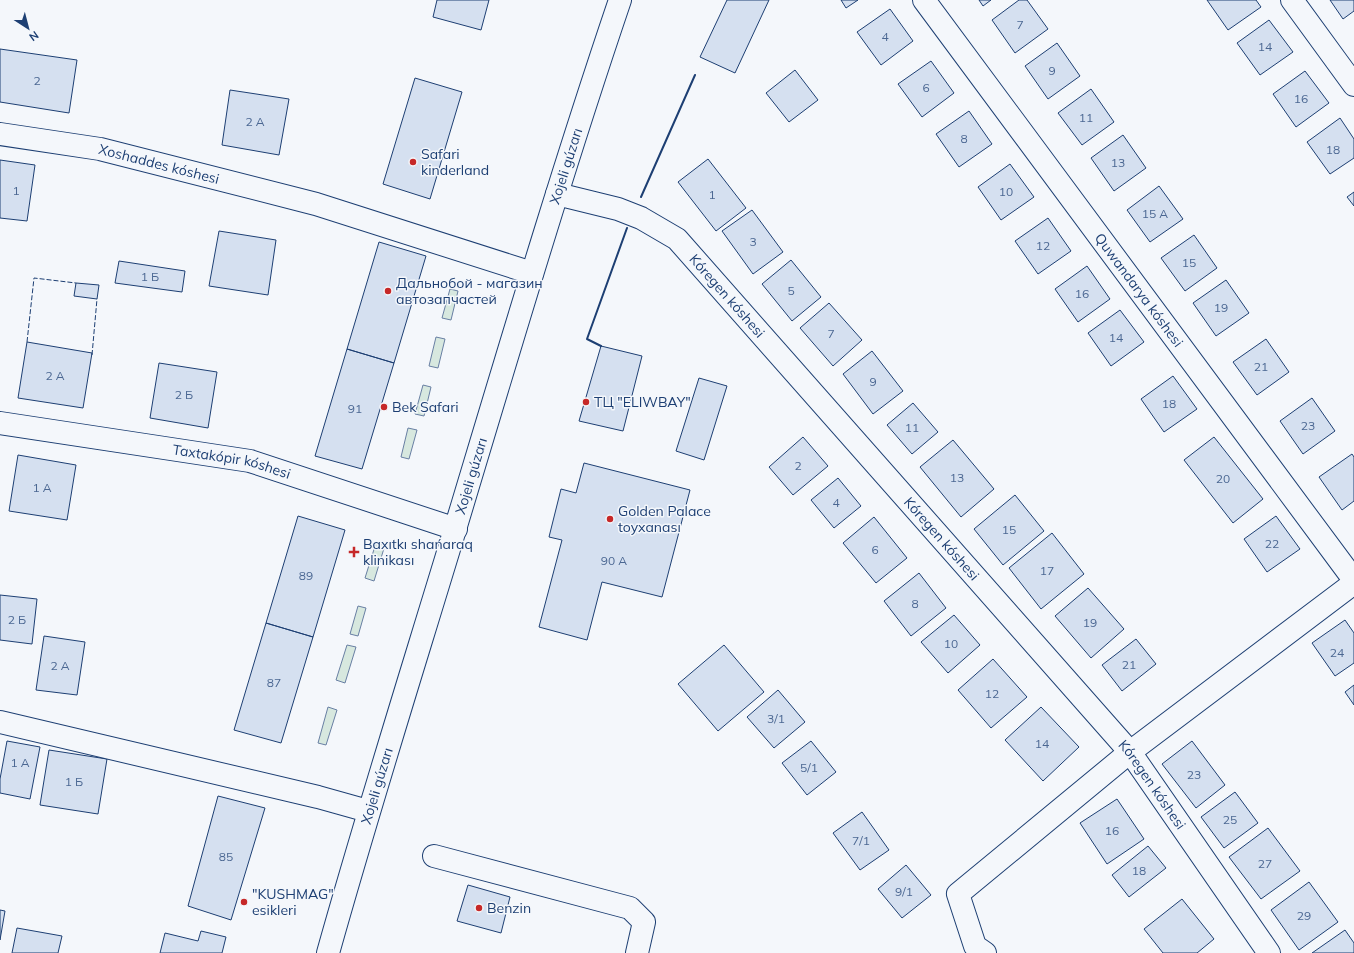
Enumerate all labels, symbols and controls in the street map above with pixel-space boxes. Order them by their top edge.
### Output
north arrow [8,8,48,48]
house number: 7 [1016,17,1024,32]
text: N [26,28,41,44]
house number: 4 [881,29,889,44]
house number: 14 [1258,39,1272,54]
house number: 9 [1048,63,1056,78]
house number: 2 [33,73,41,88]
house number: 6 [922,80,930,95]
house number: 16 [1294,91,1308,106]
house number: 11 [1079,110,1093,125]
house number: 2 А [245,114,265,129]
street label: Xojeli gúzarı [545,126,586,206]
house number: 8 [960,131,968,146]
street label: Xoshaddes kóshesi [97,140,221,188]
house number: 18 [1326,142,1340,157]
place label: Safari kinderland [421,145,489,179]
house number: 13 [1111,155,1125,170]
marker: Safari kinderland [408,157,418,167]
house number: 1 [12,183,20,198]
house number: 10 [999,184,1013,199]
house number: 1 [708,187,716,202]
house number: 15 А [1142,206,1168,221]
street label: Quwandarya kóshesi [1091,229,1187,351]
house number: 3 [749,234,757,249]
house number: 12 [1036,238,1050,253]
street label: Kóregen kóshesi [686,250,769,341]
house number: 15 [1182,255,1196,270]
house number: 1 Б [141,269,159,284]
place label: Дальнобой - магазин автозапчастей [396,274,543,308]
house number: 5 [787,283,795,298]
marker: Дальнобой - магазин автозапчастей [383,286,393,296]
house number: 16 [1075,286,1089,301]
house number: 19 [1214,300,1228,315]
house number: 7 [827,326,835,341]
house number: 14 [1109,330,1123,345]
house number: 21 [1254,359,1268,374]
house number: 2 А [45,368,65,383]
house number: 9 [869,374,877,389]
house number: 2 Б [175,387,193,402]
place label: ТЦ "ELIWBAY" [594,393,691,411]
house number: 18 [1162,396,1176,411]
marker: ТЦ "ELIWBAY" [581,397,591,407]
place label: Bek Safari [392,398,459,416]
house number: 91 [348,401,362,416]
marker: Bek Safari [379,402,389,412]
house number: 23 [1301,418,1315,433]
house number: 11 [905,420,919,435]
street label: Xojeli gúzarı [451,436,491,516]
street label: Taxtakópir kóshesi [172,440,293,483]
house number: 2 [794,458,802,473]
house number: 13 [950,470,964,485]
house number: 20 [1216,471,1230,486]
house number: 1 А [32,480,52,495]
street label: Kóregen kóshesi [900,493,983,584]
house number: 4 [832,495,840,510]
place label: Golden Palace toyxanası [618,502,711,536]
marker: Golden Palace toyxanası [605,514,615,524]
house number: 15 [1002,522,1016,537]
place label: Baxıtkı shańaraq klinikası [363,535,473,569]
house number: 22 [1265,536,1279,551]
house number: 6 [871,542,879,557]
marker: Baxıtkı shańaraq klinikası [348,546,360,558]
house number: 90 А [601,553,627,568]
house number: 17 [1040,563,1054,578]
house number: 89 [299,568,313,583]
house number: 8 [911,596,919,611]
house number: 2 Б [8,612,26,627]
house number: 19 [1083,615,1097,630]
house number: 10 [944,636,958,651]
house number: 24 [1330,645,1344,660]
house number: 21 [1122,657,1136,672]
house number: 2 А [50,658,70,673]
house number: 87 [267,675,281,690]
house number: 12 [985,686,999,701]
house number: 3/1 [767,711,785,726]
house number: 14 [1035,736,1049,751]
street label: Kóregen kóshesi [1114,736,1190,833]
street label: Xojeli gúzarı [357,746,397,826]
house number: 1 А [10,755,30,770]
house number: 5/1 [800,760,818,775]
house number: 23 [1187,767,1201,782]
house number: 1 Б [65,774,83,789]
house number: 25 [1223,812,1237,827]
house number: 16 [1105,823,1119,838]
house number: 7/1 [852,833,870,848]
house number: 85 [219,849,233,864]
house number: 27 [1258,856,1272,871]
house number: 18 [1132,863,1146,878]
house number: 9/1 [895,884,913,899]
place label: "KUSHMAG" esikleri [252,885,334,919]
marker: "KUSHMAG" esikleri [239,897,249,907]
place label: Benzin [487,899,531,917]
marker: Benzin [474,903,484,913]
house number: 29 [1297,908,1311,923]

